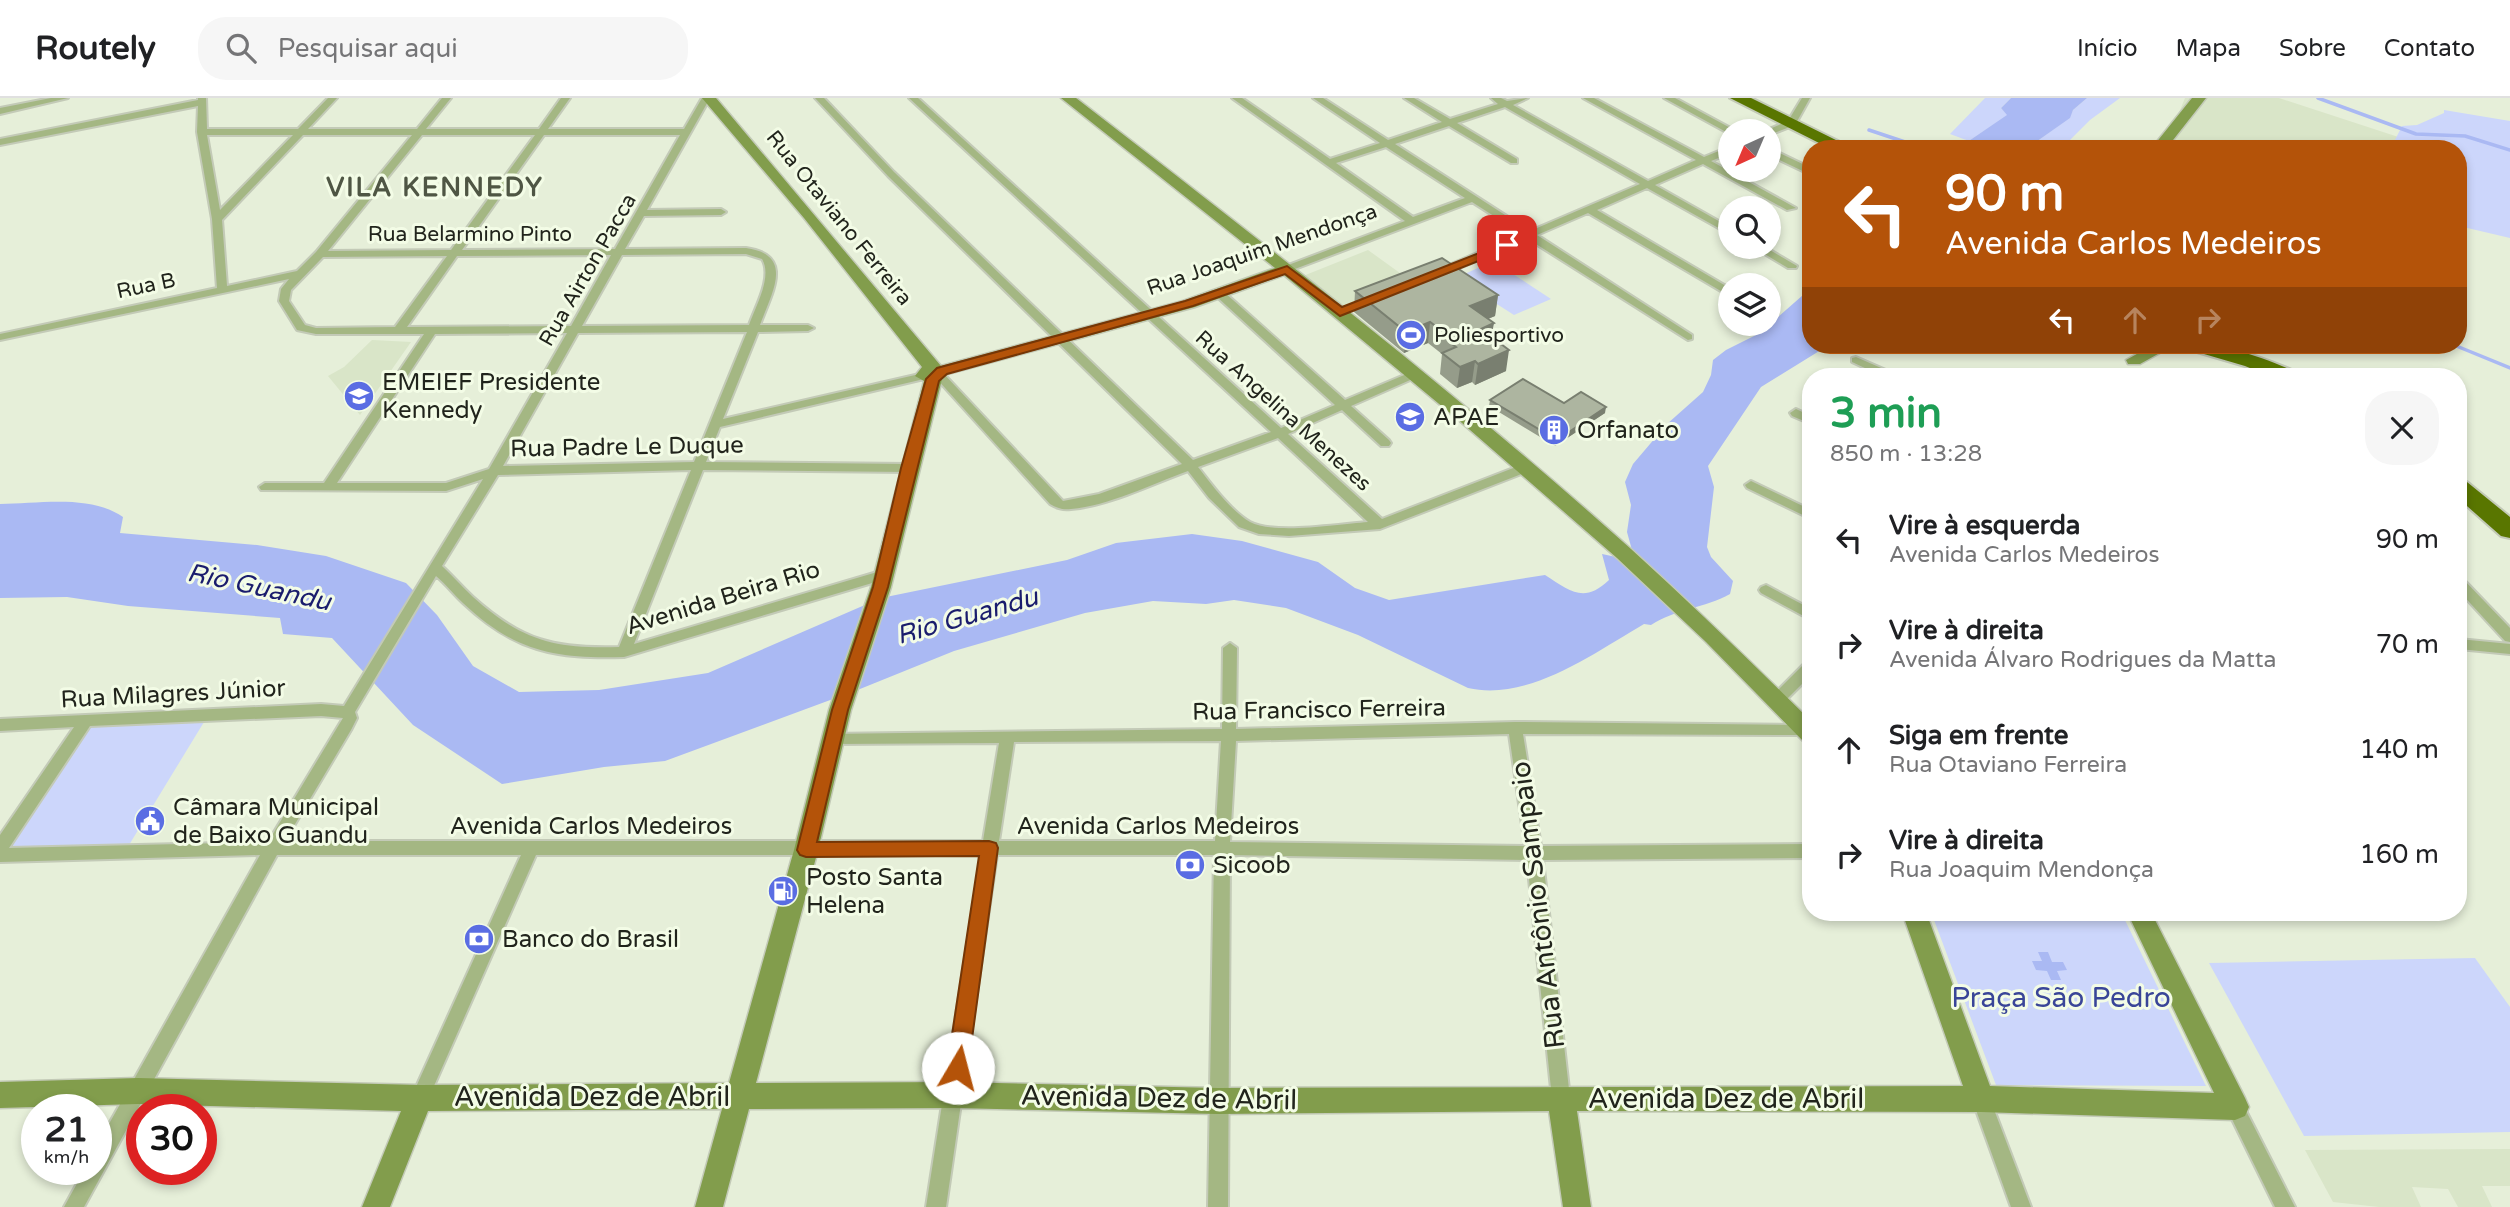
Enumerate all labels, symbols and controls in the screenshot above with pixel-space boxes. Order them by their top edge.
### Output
search box [198,17,688,80]
text: Routely [35,29,156,68]
icon: search [222,29,260,67]
text: Pesquisar aqui [278,33,458,64]
text: Início [2077,34,2138,63]
text: Mapa [2176,34,2241,63]
text: Sobre [2279,34,2346,63]
text: Contato [2384,34,2475,63]
north arrow [1718,119,1782,182]
map controls [1718,119,1781,336]
street label: Rua Otaviano Ferreira [761,126,917,310]
text: 90 m [1945,165,2064,224]
icon: left [1830,168,1921,259]
district label: VILA KENNEDY [326,172,544,203]
street label: Rua Airton Pacca [534,189,642,351]
button: search [1718,196,1781,259]
street label: Rua Joaquim Mendonça [1144,199,1380,301]
pin [1477,215,1537,275]
street label: Rua Belarmino Pinto [368,222,572,247]
text: Avenida Carlos Medeiros [1945,225,2322,263]
icon: arrive [1488,226,1526,264]
street label: Rua B [114,268,178,304]
button: layers [1718,273,1781,336]
icon: left [2043,301,2081,339]
icon: ahead [2116,301,2154,339]
icon: right [2189,301,2227,339]
sports icon: Poliesportivo [1394,318,1428,352]
place label: Poliesportivo [1434,323,1564,348]
street label: Rua Angelina Menezes [1190,325,1376,497]
place label: EMEIEF Presidente Kennedy [382,368,600,425]
school or university icon: EMEIEF Presidente Kennedy [342,379,376,413]
text: 3 min [1830,388,1942,439]
button: close [2365,391,2439,465]
school or university icon: APAE [1393,400,1427,434]
place label: APAE [1433,403,1499,432]
building icon: Orfanato [1537,413,1571,447]
place label: Orfanato [1577,416,1679,445]
street label: Rua Padre Le Duque [510,430,744,464]
text: 850 m · 13:28 [1830,440,1982,468]
text: Vire à esquerda [1889,510,2080,541]
icon: left [1830,521,1868,559]
text: 90 m [2376,524,2439,555]
text: Avenida Carlos Medeiros [1889,541,2160,569]
street label: Avenida Beira Rio [623,555,823,641]
water label: Rio Guandu [184,557,335,618]
water label: Rio Guandu [893,581,1042,651]
text: Vire à direita [1889,615,2044,646]
icon: right [1830,626,1868,664]
text: 70 m [2376,629,2439,660]
text: Avenida Álvaro Rodrigues da Matta [1889,646,2276,674]
street label: Rua Milagres Júnior [60,674,287,714]
street label: Rua Francisco Ferreira [1192,693,1446,727]
text: Siga em frente [1889,720,2069,751]
icon: ahead [1830,731,1868,769]
text: 140 m [2359,734,2439,765]
text: Rua Otaviano Ferreira [1889,751,2127,779]
street label: Rua Antônio Sampaio [1503,759,1573,1051]
place label: Câmara Municipal de Baixo Guandu [173,793,379,850]
public building icon: Câmara Municipal de Baixo Guandu [133,804,167,838]
street label: Avenida Carlos Medeiros [450,812,732,841]
street label: Avenida Carlos Medeiros [1017,812,1299,841]
text: Vire à direita [1889,825,2044,856]
icon: right [1830,836,1868,874]
text: 160 m [2359,839,2439,870]
bank icon: Sicoob [1173,848,1207,882]
place label: Sicoob [1213,851,1291,880]
text: Rua Joaquim Mendonça [1889,856,2154,884]
place label: Posto Santa Helena [806,863,943,920]
fuel station icon: Posto Santa Helena [766,874,800,908]
bank icon: Banco do Brasil [462,922,496,956]
place label: Banco do Brasil [502,925,679,954]
park label: Praça São Pedro [1951,981,2171,1015]
position arrow [921,1031,995,1105]
street label: Avenida Dez de Abril [1020,1079,1298,1117]
street label: Avenida Dez de Abril [454,1080,730,1114]
street label: Avenida Dez de Abril [1588,1082,1864,1116]
speed limit sign: 30 [126,1094,217,1185]
text: 21 [45,1109,88,1151]
text: km/h [44,1146,89,1168]

